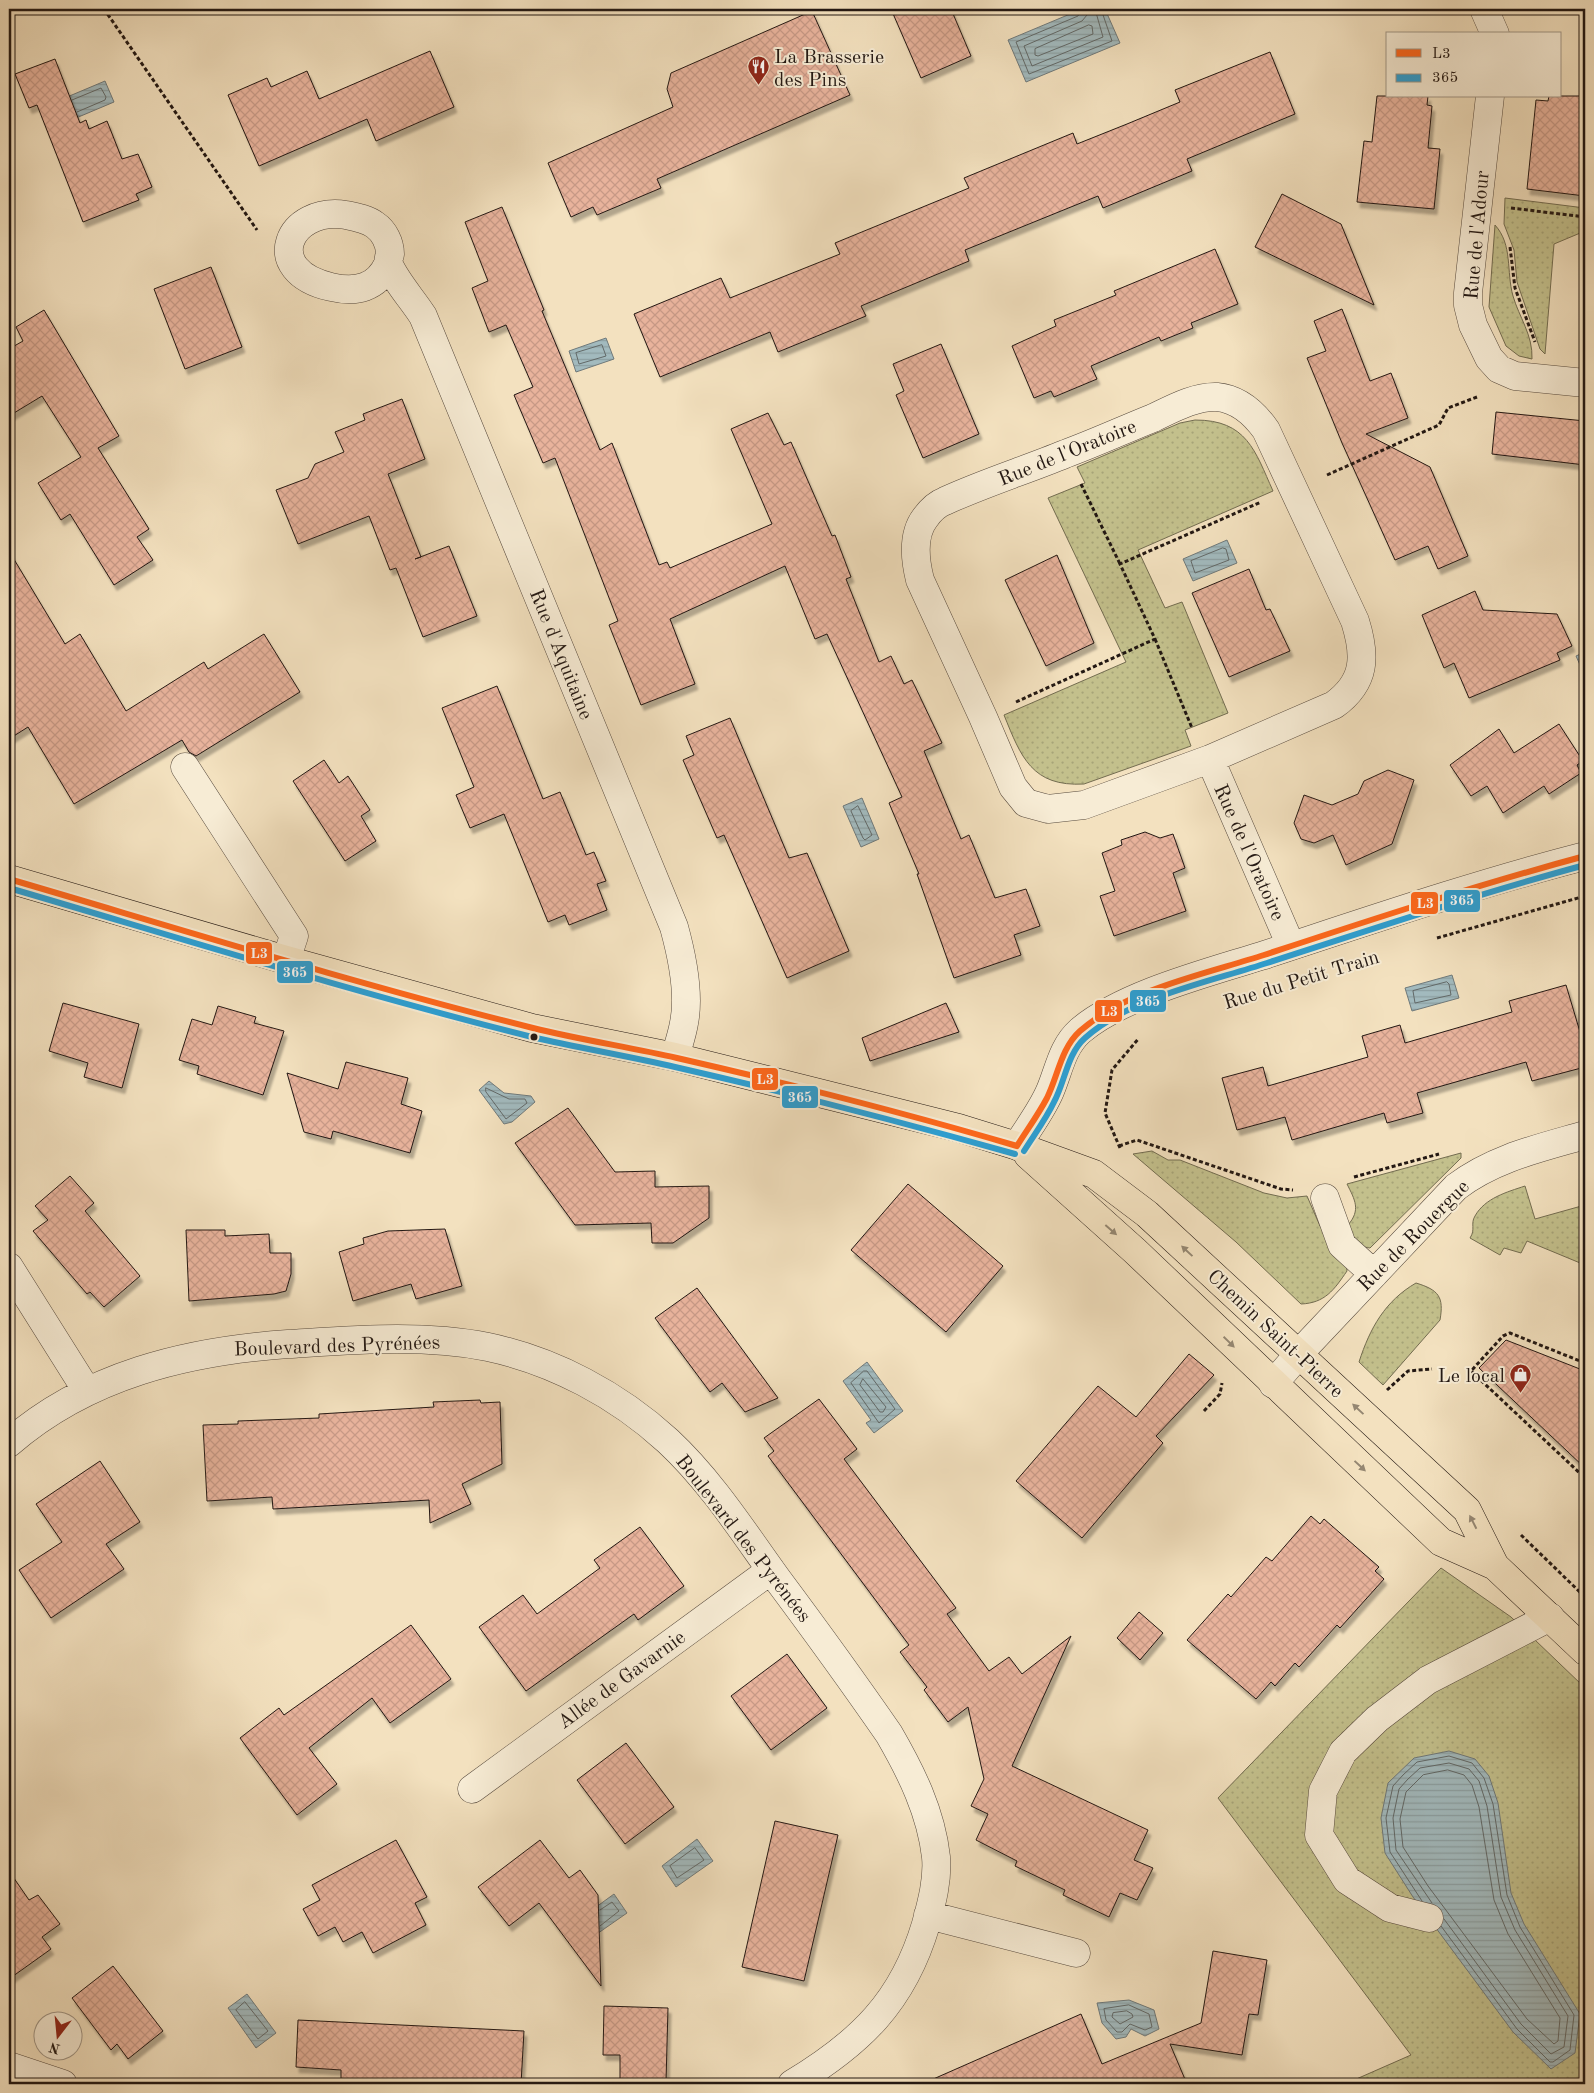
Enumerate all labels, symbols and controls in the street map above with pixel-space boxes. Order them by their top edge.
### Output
legend [1386,32,1562,98]
text: L3 [1432,47,1451,62]
place label: La Brasserie des Pins [774,48,884,91]
restaurant icon: La Brasserie des Pins [746,55,770,86]
text: 365 [1432,71,1458,86]
street label: Rue de l'Adour [1462,170,1494,301]
street label: Rue de l'Oratoire [996,417,1140,491]
street label: Rue d'Aquitaine [525,587,595,723]
street label: Rue de l'Oratoire [1209,782,1287,924]
line badge: 365 [1443,889,1481,913]
line badge: L3 [1410,891,1439,915]
text: 365 [1450,894,1474,908]
text: L3 [1416,897,1434,911]
line badge: L3 [245,941,273,965]
text: L3 [250,947,268,961]
street label: Rue du Petit Train [1221,948,1382,1014]
line badge: 365 [276,960,314,984]
text: 365 [283,966,307,980]
line badge: 365 [1129,989,1167,1013]
text: 365 [1136,995,1160,1009]
line badge: L3 [1094,999,1123,1023]
text: L3 [1100,1005,1118,1019]
unlabelled marker [529,1032,539,1042]
line badge: L3 [751,1067,779,1091]
text: L3 [756,1073,774,1087]
line badge: 365 [781,1085,819,1109]
text: 365 [788,1091,812,1105]
street label: Rue de Rouergue [1355,1177,1474,1296]
one-way arrow [1104,1225,1117,1236]
one-way arrow [1182,1245,1194,1257]
street label: Chemin Saint-Pierre [1203,1267,1346,1402]
street label: Boulevard des Pyrénées [234,1333,441,1361]
one-way arrow [1223,1336,1235,1348]
shop icon: Le local [1509,1363,1533,1394]
place label: Le local [1437,1367,1505,1387]
one-way arrow [1353,1403,1365,1415]
street label: Boulevard des Pyrénées [671,1452,814,1627]
one-way arrow [1354,1460,1366,1472]
one-way arrow [1469,1515,1477,1530]
street label: Allée de Gavarnie [555,1628,690,1733]
north arrow [32,2010,82,2060]
text: N [47,2039,62,2056]

